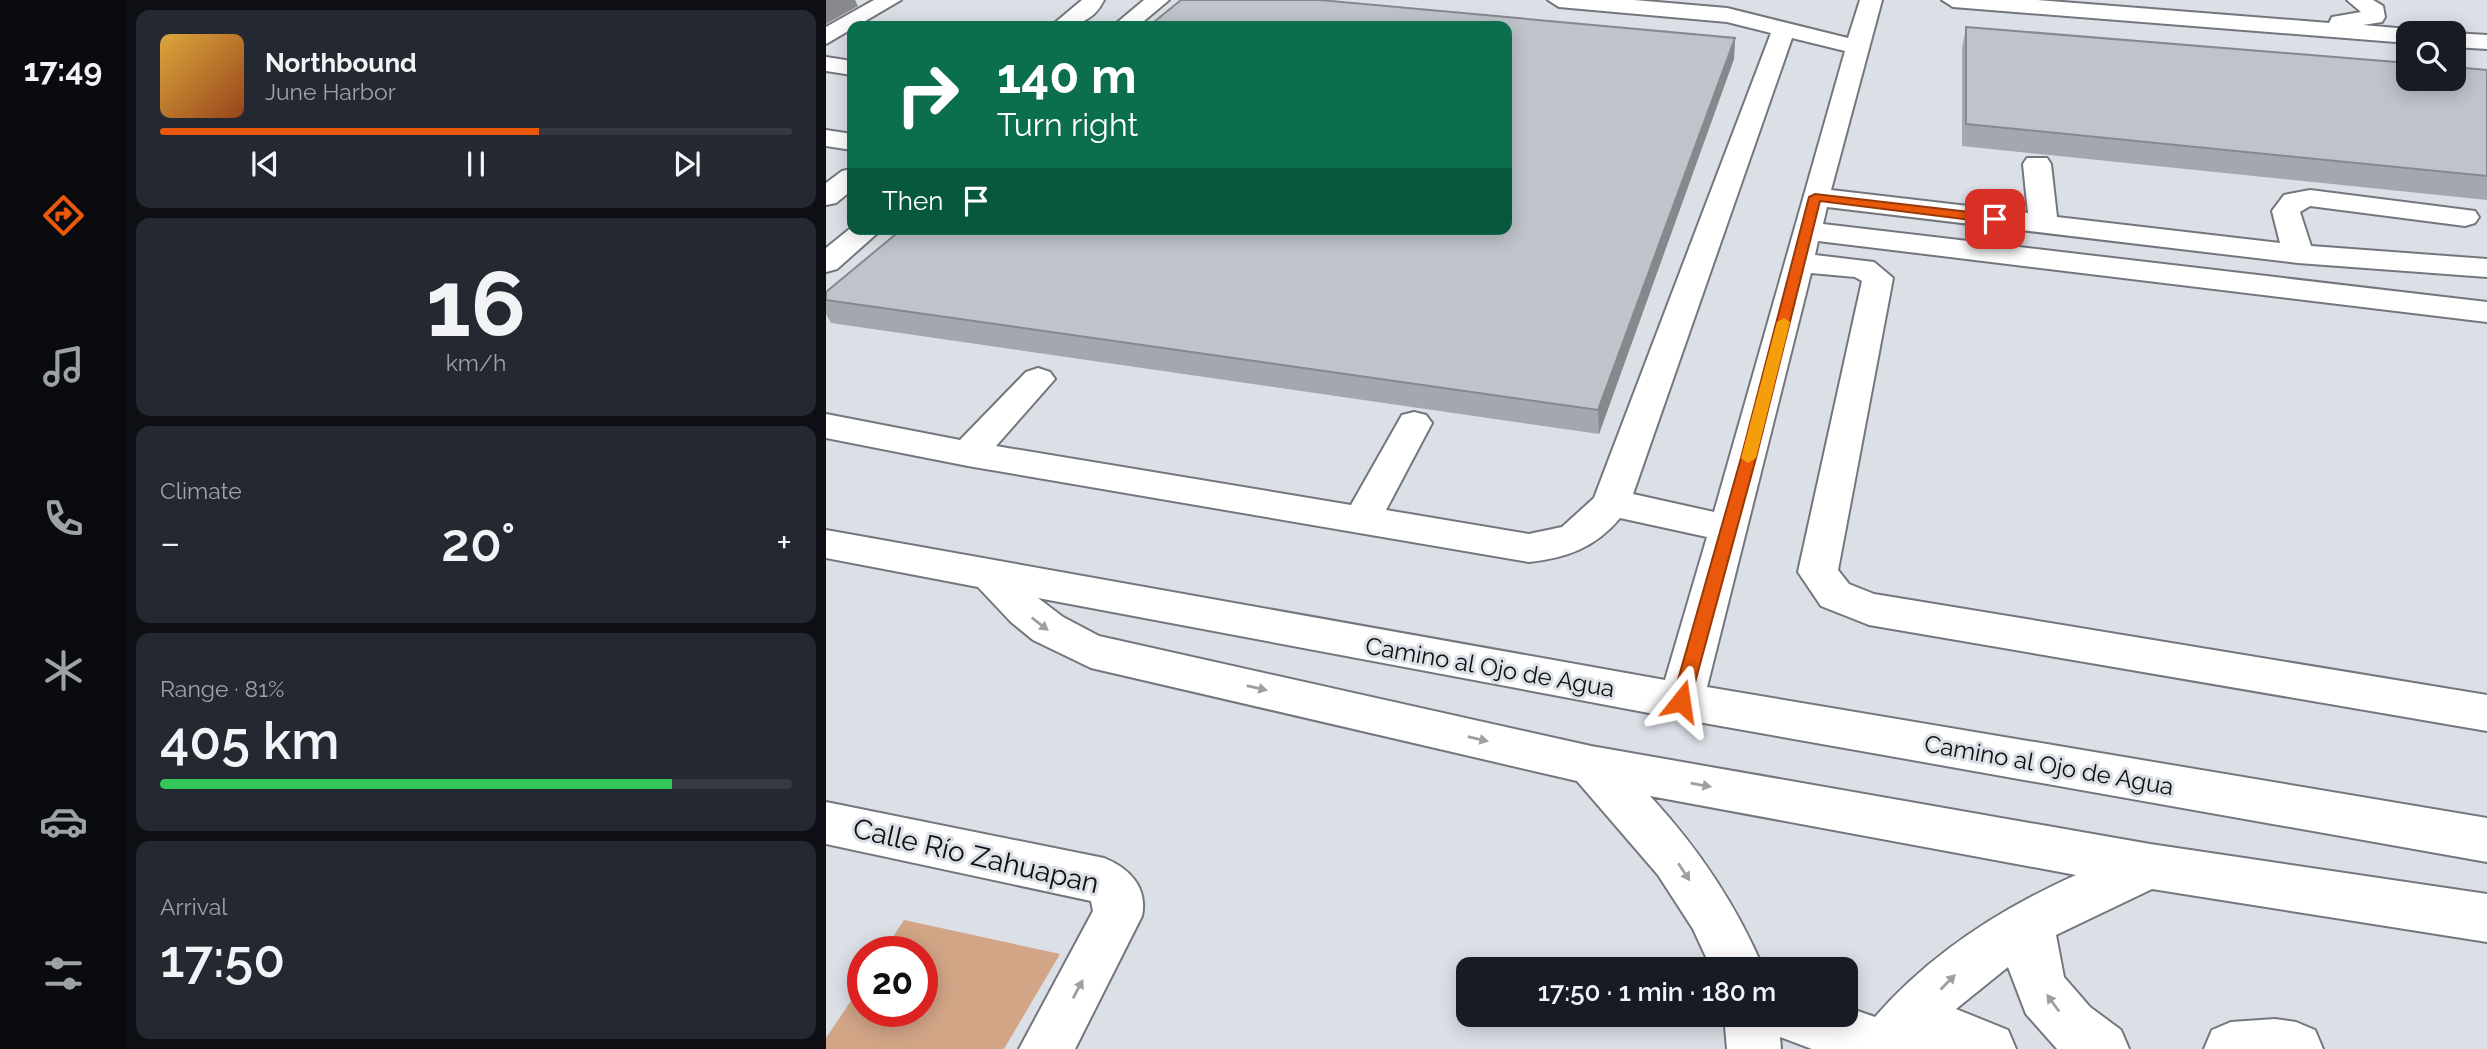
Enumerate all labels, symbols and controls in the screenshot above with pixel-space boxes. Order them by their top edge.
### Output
map controls [2396,21,2466,91]
button: search [2396,21,2466,91]
text: 140 m [997,47,1137,104]
text: Northbound [265,48,417,78]
icon: right [882,49,973,140]
text: 17:49 [24,51,102,88]
text: June Harbor [265,78,396,105]
text: Turn right [997,106,1138,143]
icon: previous [246,145,284,183]
icon: pause [457,145,495,183]
icon: next [668,145,706,183]
icon: arrive [957,182,995,220]
text: Then [882,186,943,216]
pin [1965,189,2025,249]
icon: directions [39,191,88,240]
icon: arrive [1976,200,2014,238]
text: 16 [426,250,526,357]
icon: music [39,342,88,391]
text: km/h [446,349,506,376]
text: Climate [160,477,242,504]
icon: phone [39,494,88,543]
text: 20° [441,512,515,573]
text: − [160,520,180,565]
text: + [776,520,792,565]
one-way arrow [1031,617,1049,631]
street label: Camino al Ojo de Agua [1363,631,1617,703]
icon: climate [39,646,88,695]
position arrow [1644,664,1718,738]
text: Range · 81% [160,675,284,702]
one-way arrow [1246,683,1268,694]
text: 405 km [160,710,339,771]
street label: Camino al Ojo de Agua [1922,729,2176,801]
one-way arrow [1467,734,1489,745]
one-way arrow [1690,780,1712,791]
icon: car [39,797,88,846]
street label: Calle Río Zahuapan [850,812,1102,900]
one-way arrow [1677,862,1690,882]
text: Arrival [160,893,227,920]
text: 17:50 [160,928,285,989]
speed limit sign: 20 [847,936,938,1027]
icon: filters [39,949,88,998]
one-way arrow [1939,973,1956,990]
text: 17:50 · 1 min · 180 m [1538,977,1776,1007]
one-way arrow [1073,979,1084,999]
one-way arrow [2046,994,2060,1012]

